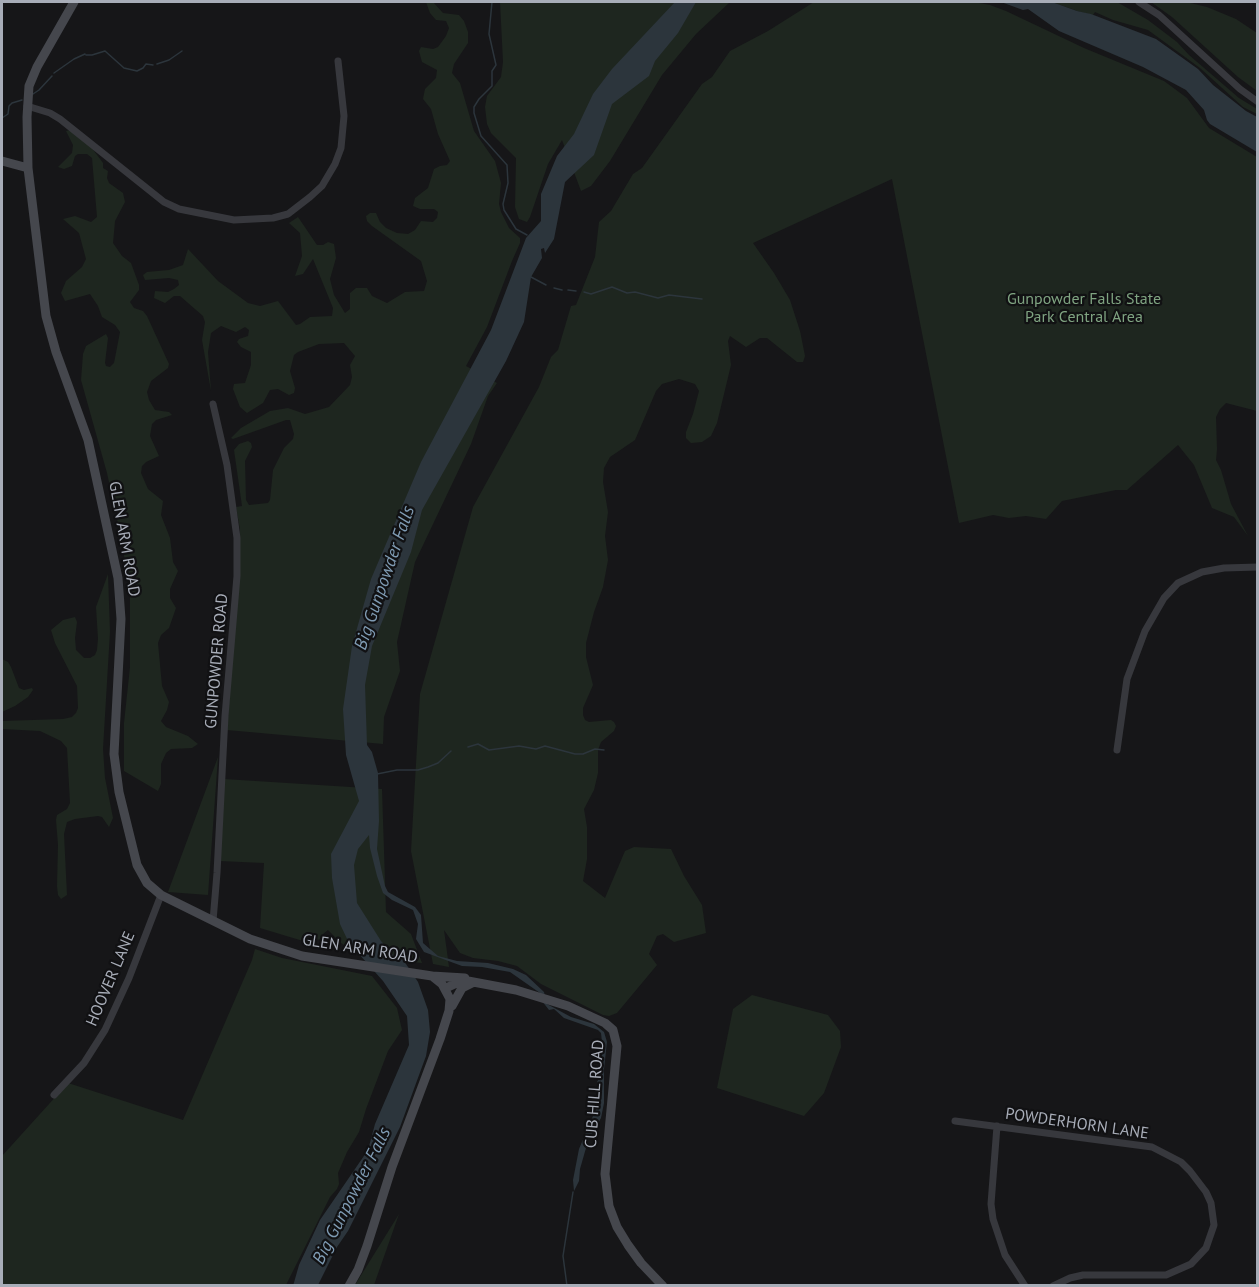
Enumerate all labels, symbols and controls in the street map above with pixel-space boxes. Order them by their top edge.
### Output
park label: Gunpowder Falls State Park Central Area [1007,289,1161,327]
street label: GLEN ARM ROAD [104,480,144,598]
water label: Big Gunpowder Falls [350,503,420,653]
street label: GUNPOWDER ROAD [202,593,232,729]
street label: HOOVER LANE [82,929,140,1029]
street label: GLEN ARM ROAD [301,930,419,968]
street label: CUB HILL ROAD [582,1039,608,1149]
street label: POWDERHORN LANE [1004,1104,1150,1144]
water label: Big Gunpowder Falls [308,1124,396,1268]

